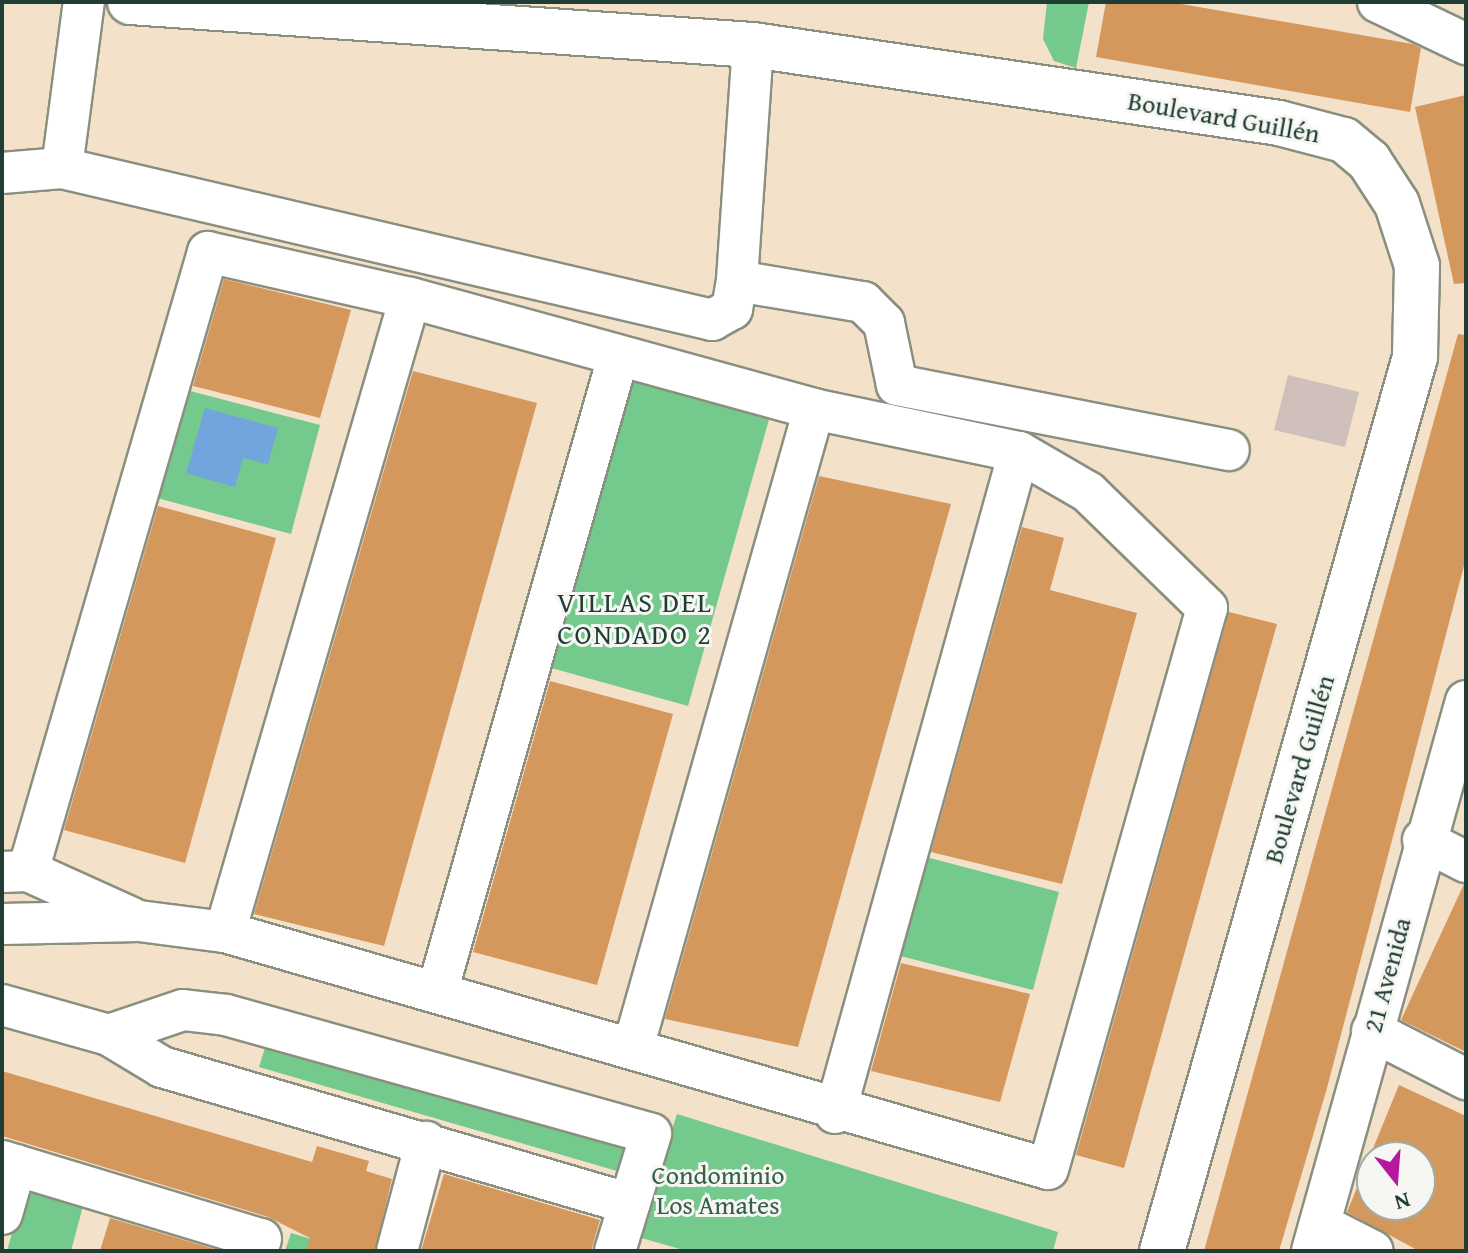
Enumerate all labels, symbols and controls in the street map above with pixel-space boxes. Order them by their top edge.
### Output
street label: Boulevard Guillén [1126,85,1322,149]
district label: VILLAS DEL CONDADO 2 [557,585,713,651]
street label: Boulevard Guillén [1257,671,1341,867]
street label: 21 Avenida [1357,914,1417,1036]
north arrow [1356,1141,1436,1221]
park label: Condominio Los Amates [652,1159,784,1220]
text: N [1391,1185,1414,1219]

